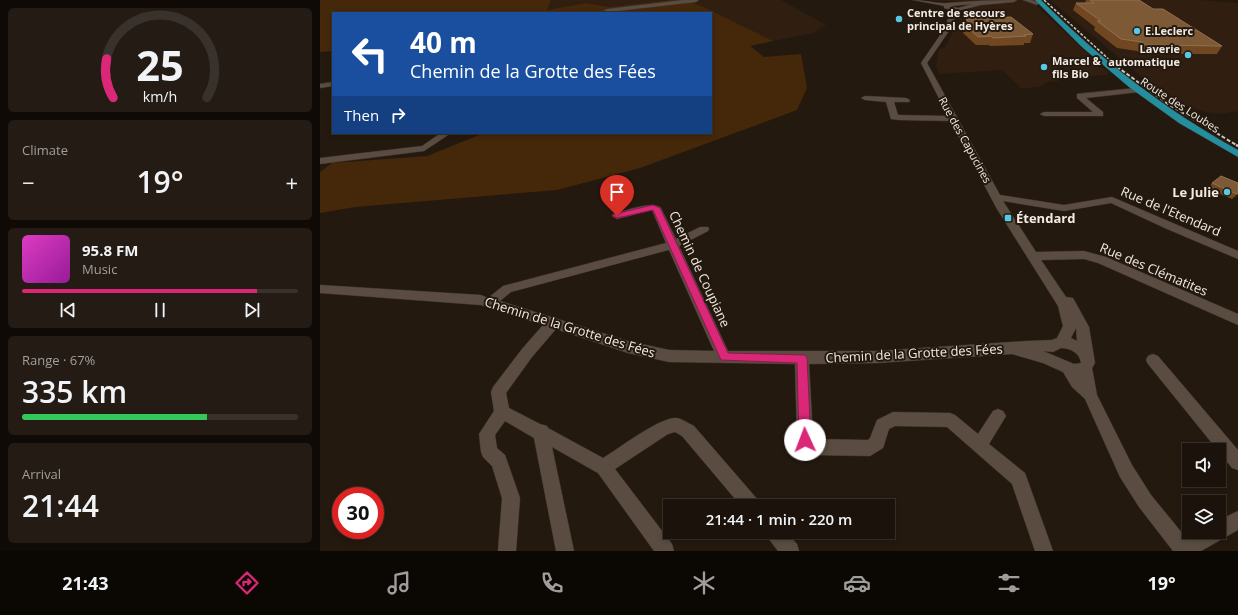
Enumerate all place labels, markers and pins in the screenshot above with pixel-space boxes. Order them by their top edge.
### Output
place label: Centre de secours principal de Hyères [907,5,1013,33]
marker: Centre de secours principal de Hyères [894,14,904,24]
place label: E.Leclerc [1145,23,1194,38]
marker: E.Leclerc [1132,26,1142,36]
place label: Laverie automatique [1108,41,1180,69]
marker: Laverie automatique [1183,50,1193,60]
place label: Marcel & fils Bio [1052,53,1101,81]
marker: Marcel & fils Bio [1039,62,1049,72]
pin [600,175,634,216]
place label: Le Julie [1172,183,1219,201]
marker: Le Julie [1222,187,1232,197]
place label: Étendard [1016,209,1075,227]
marker: Étendard [1003,213,1013,223]

